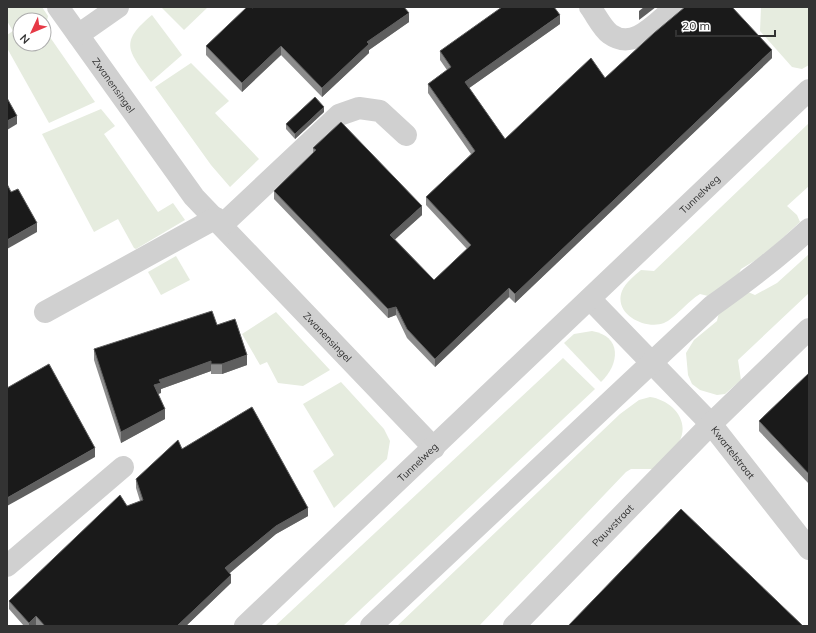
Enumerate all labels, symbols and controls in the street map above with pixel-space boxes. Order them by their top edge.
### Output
north arrow [12,12,52,52]
scale bar [676,12,775,38]
text: 20 m [682,18,710,33]
text: N [17,31,33,47]
street label: Zwanensingel [90,55,138,115]
street label: Tunnelweg [677,172,722,216]
street label: Zwanensingel [301,309,355,365]
street label: Kwartelstraat [709,423,758,482]
street label: Tunnelweg [395,440,440,484]
street label: Pauwstraat [589,501,636,549]

